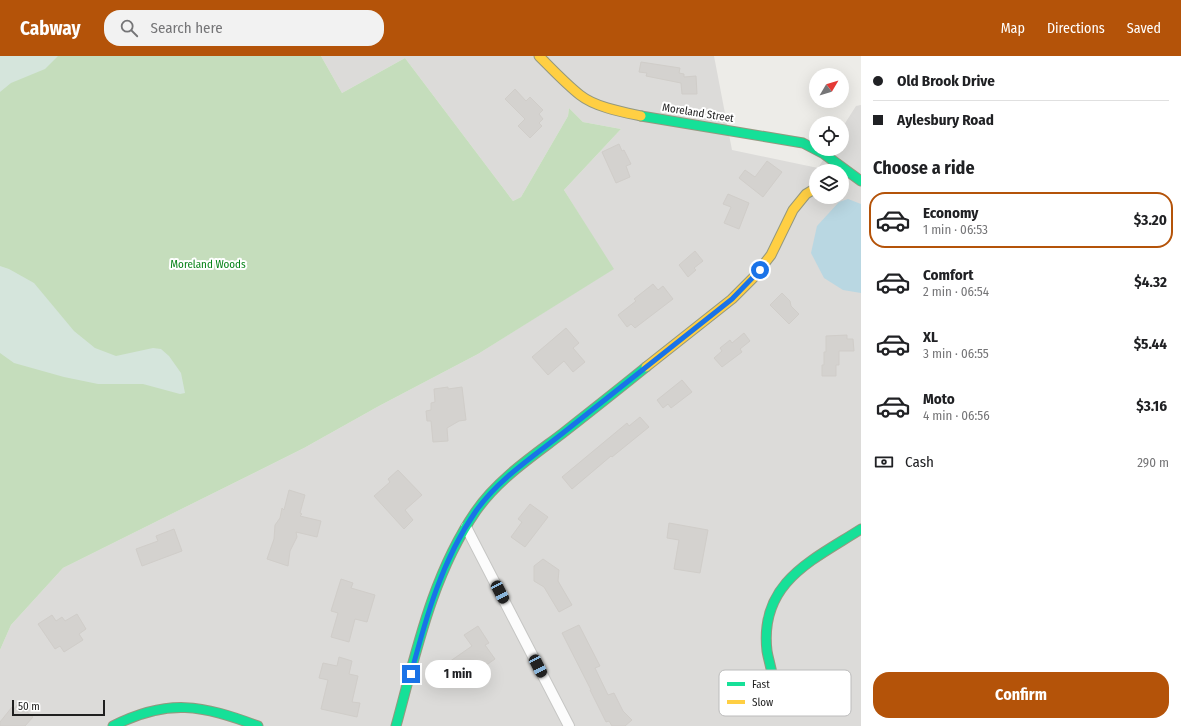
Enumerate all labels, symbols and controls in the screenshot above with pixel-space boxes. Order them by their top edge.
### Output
search box [104,10,384,46]
text: Cabway [20,17,80,40]
icon: search [118,17,140,39]
text: Search here [150,19,223,37]
text: Map [1001,20,1025,37]
text: Directions [1047,20,1105,37]
text: Saved [1127,20,1161,37]
north arrow [809,68,849,108]
map controls [809,68,849,204]
text: Old Brook Drive [897,72,995,90]
street label: Moreland Street [661,101,735,125]
text: Aylesbury Road [897,111,994,129]
button: locate [809,116,849,156]
text: Choose a ride [873,157,975,179]
button: layers [809,164,849,204]
icon: car [875,202,911,238]
text: Economy [923,204,978,222]
text: $3.20 [1134,211,1167,229]
text: 1 min · 06:53 [923,222,988,237]
park label: Moreland Woods [170,258,246,271]
route start [751,261,769,279]
icon: car [875,264,911,300]
text: Comfort [923,266,974,284]
text: $4.32 [1134,273,1167,291]
text: 2 min · 06:54 [923,284,989,299]
icon: car [875,326,911,362]
text: XL [923,328,938,346]
text: $5.44 [1134,335,1167,353]
text: 3 min · 06:55 [923,346,989,361]
icon: car [875,388,911,424]
text: Moto [923,390,955,408]
text: $3.16 [1136,397,1167,415]
text: 4 min · 06:56 [923,408,990,423]
icon: cash [873,451,895,473]
text: Cash [905,453,934,471]
text: 290 m [1137,455,1169,470]
car [489,579,511,605]
car [527,653,549,679]
callout: 1 min [425,660,491,688]
route end [402,665,420,683]
text: 1 min [444,666,472,681]
legend [719,670,851,716]
button: Confirm [873,672,1169,718]
text: Fast [752,678,770,691]
text: Slow [752,696,773,709]
scale bar [12,698,105,717]
text: 50 m [18,700,40,713]

